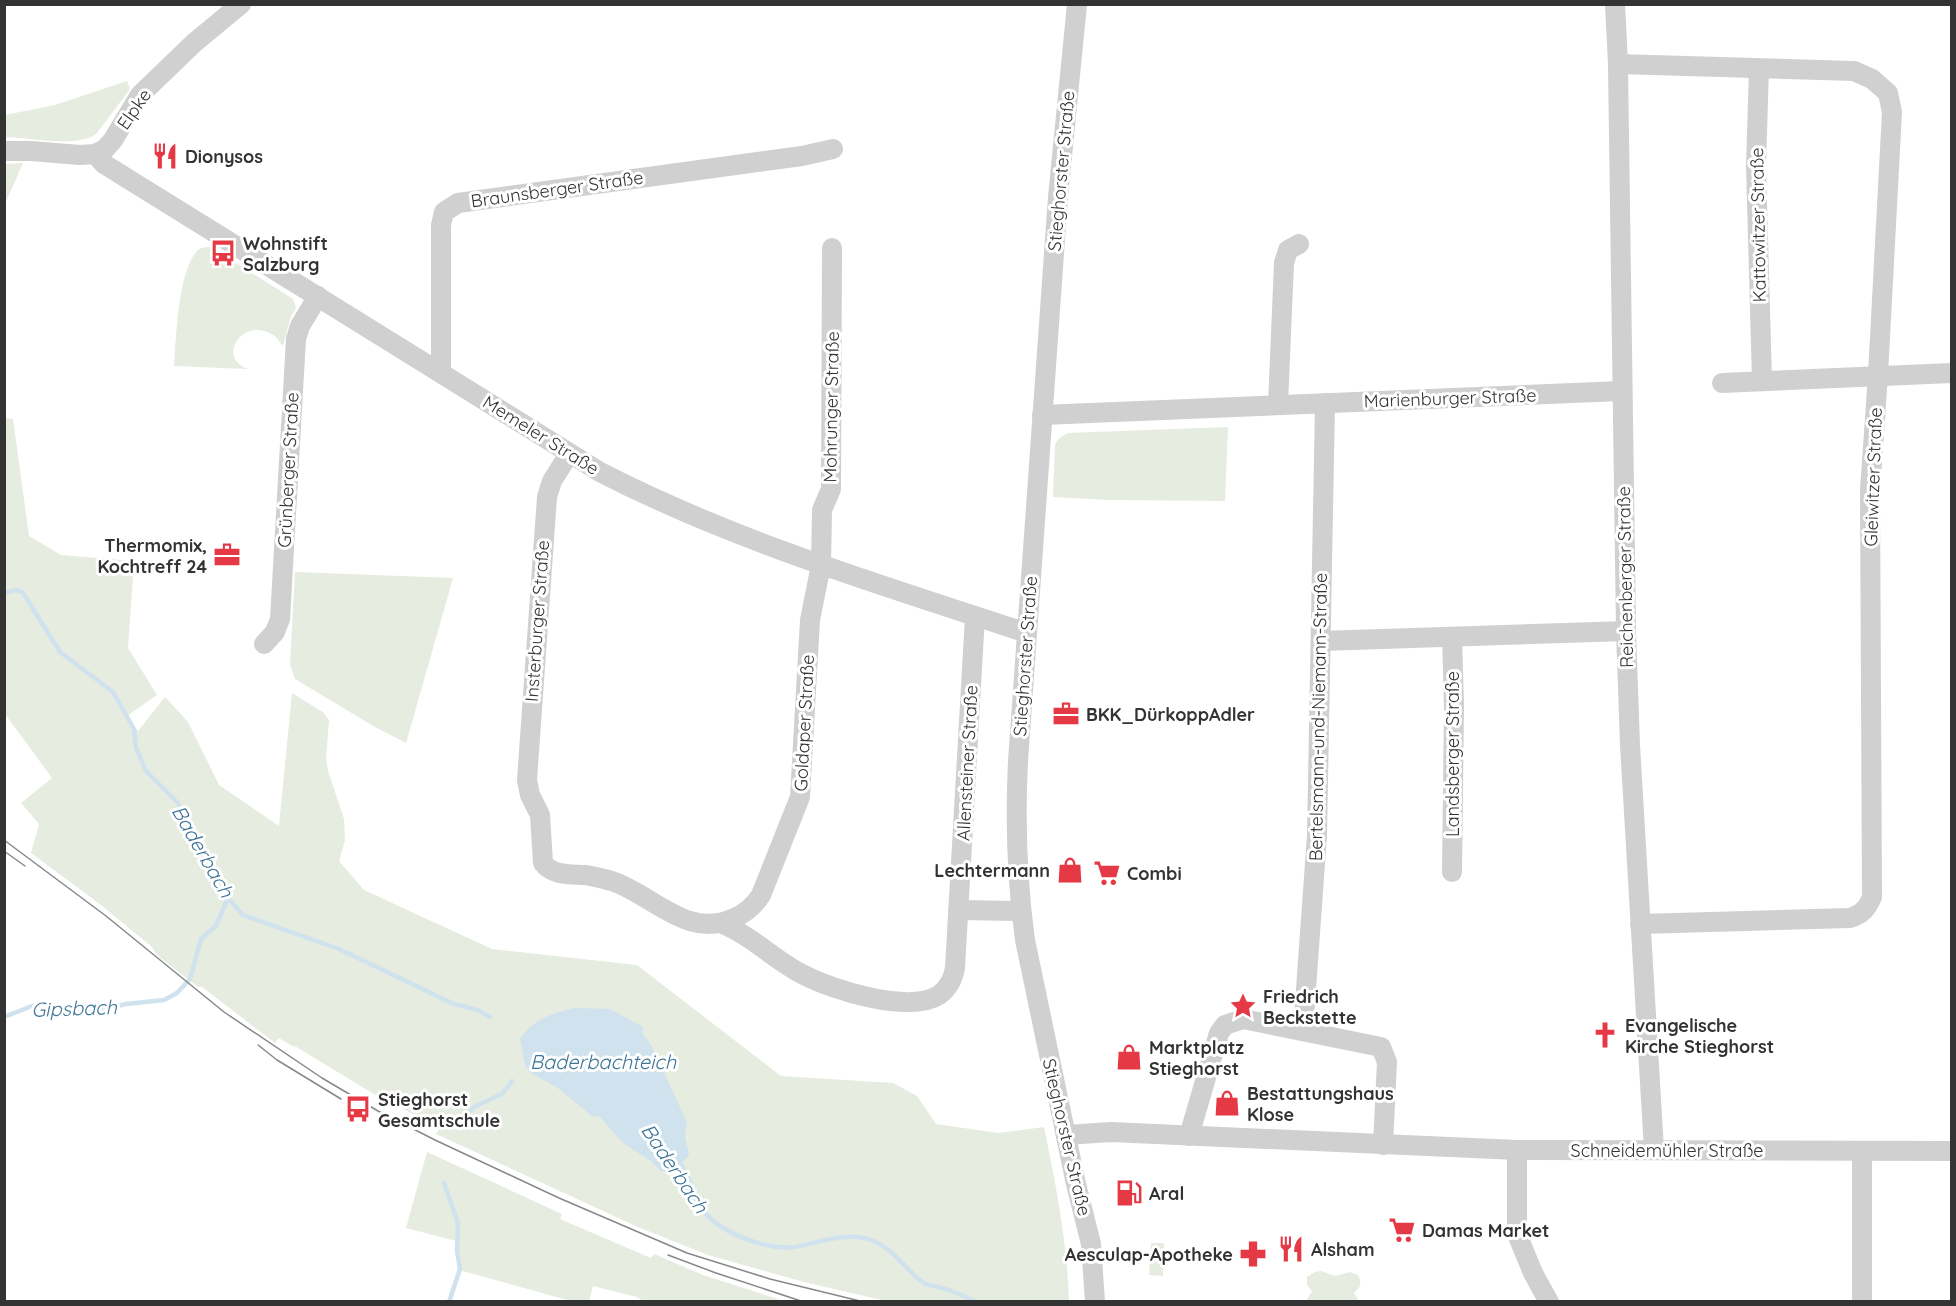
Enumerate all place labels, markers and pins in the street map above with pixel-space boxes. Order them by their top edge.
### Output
restaurant icon: Dionysos [150,141,180,171]
place label: Dionysos [185,145,263,168]
place label: Wohnstift Salzburg [243,232,328,276]
bus stop icon: Wohnstift Salzburg [208,238,238,268]
place label: Thermomix, Kochtreff 24 [97,534,207,578]
office icon: Thermomix, Kochtreff 24 [212,540,242,570]
office icon: BKK_DürkoppAdler [1051,699,1081,729]
place label: BKK_DürkoppAdler [1086,703,1255,726]
shop icon: Lechtermann [1055,855,1085,885]
supermarket icon: Combi [1092,858,1122,888]
place label: Lechtermann [934,859,1050,882]
place label: Combi [1127,862,1182,885]
place label: Friedrich Beckstette [1263,985,1357,1029]
place icon: Friedrich Beckstette [1228,991,1258,1021]
place label: Evangelische Kirche Stieghorst [1625,1014,1774,1058]
church icon: Evangelische Kirche Stieghorst [1590,1020,1620,1050]
place label: Marktplatz Stieghorst [1149,1036,1244,1080]
shop icon: Marktplatz Stieghorst [1114,1042,1144,1072]
place label: Bestattungshaus Klose [1247,1082,1394,1126]
place label: Stieghorst Gesamtschule [378,1088,500,1132]
shop icon: Bestattungshaus Klose [1212,1088,1242,1118]
bus stop icon: Stieghorst Gesamtschule [343,1094,373,1124]
fuel station icon: Aral [1114,1178,1144,1208]
place label: Aral [1149,1182,1184,1205]
supermarket icon: Damas Market [1387,1215,1417,1245]
place label: Damas Market [1422,1219,1549,1242]
restaurant icon: Alsham [1276,1234,1306,1264]
place label: Alsham [1311,1238,1375,1261]
pharmacy icon: Aesculap-Apotheke [1238,1239,1268,1269]
place label: Aesculap-Apotheke [1065,1243,1233,1266]

